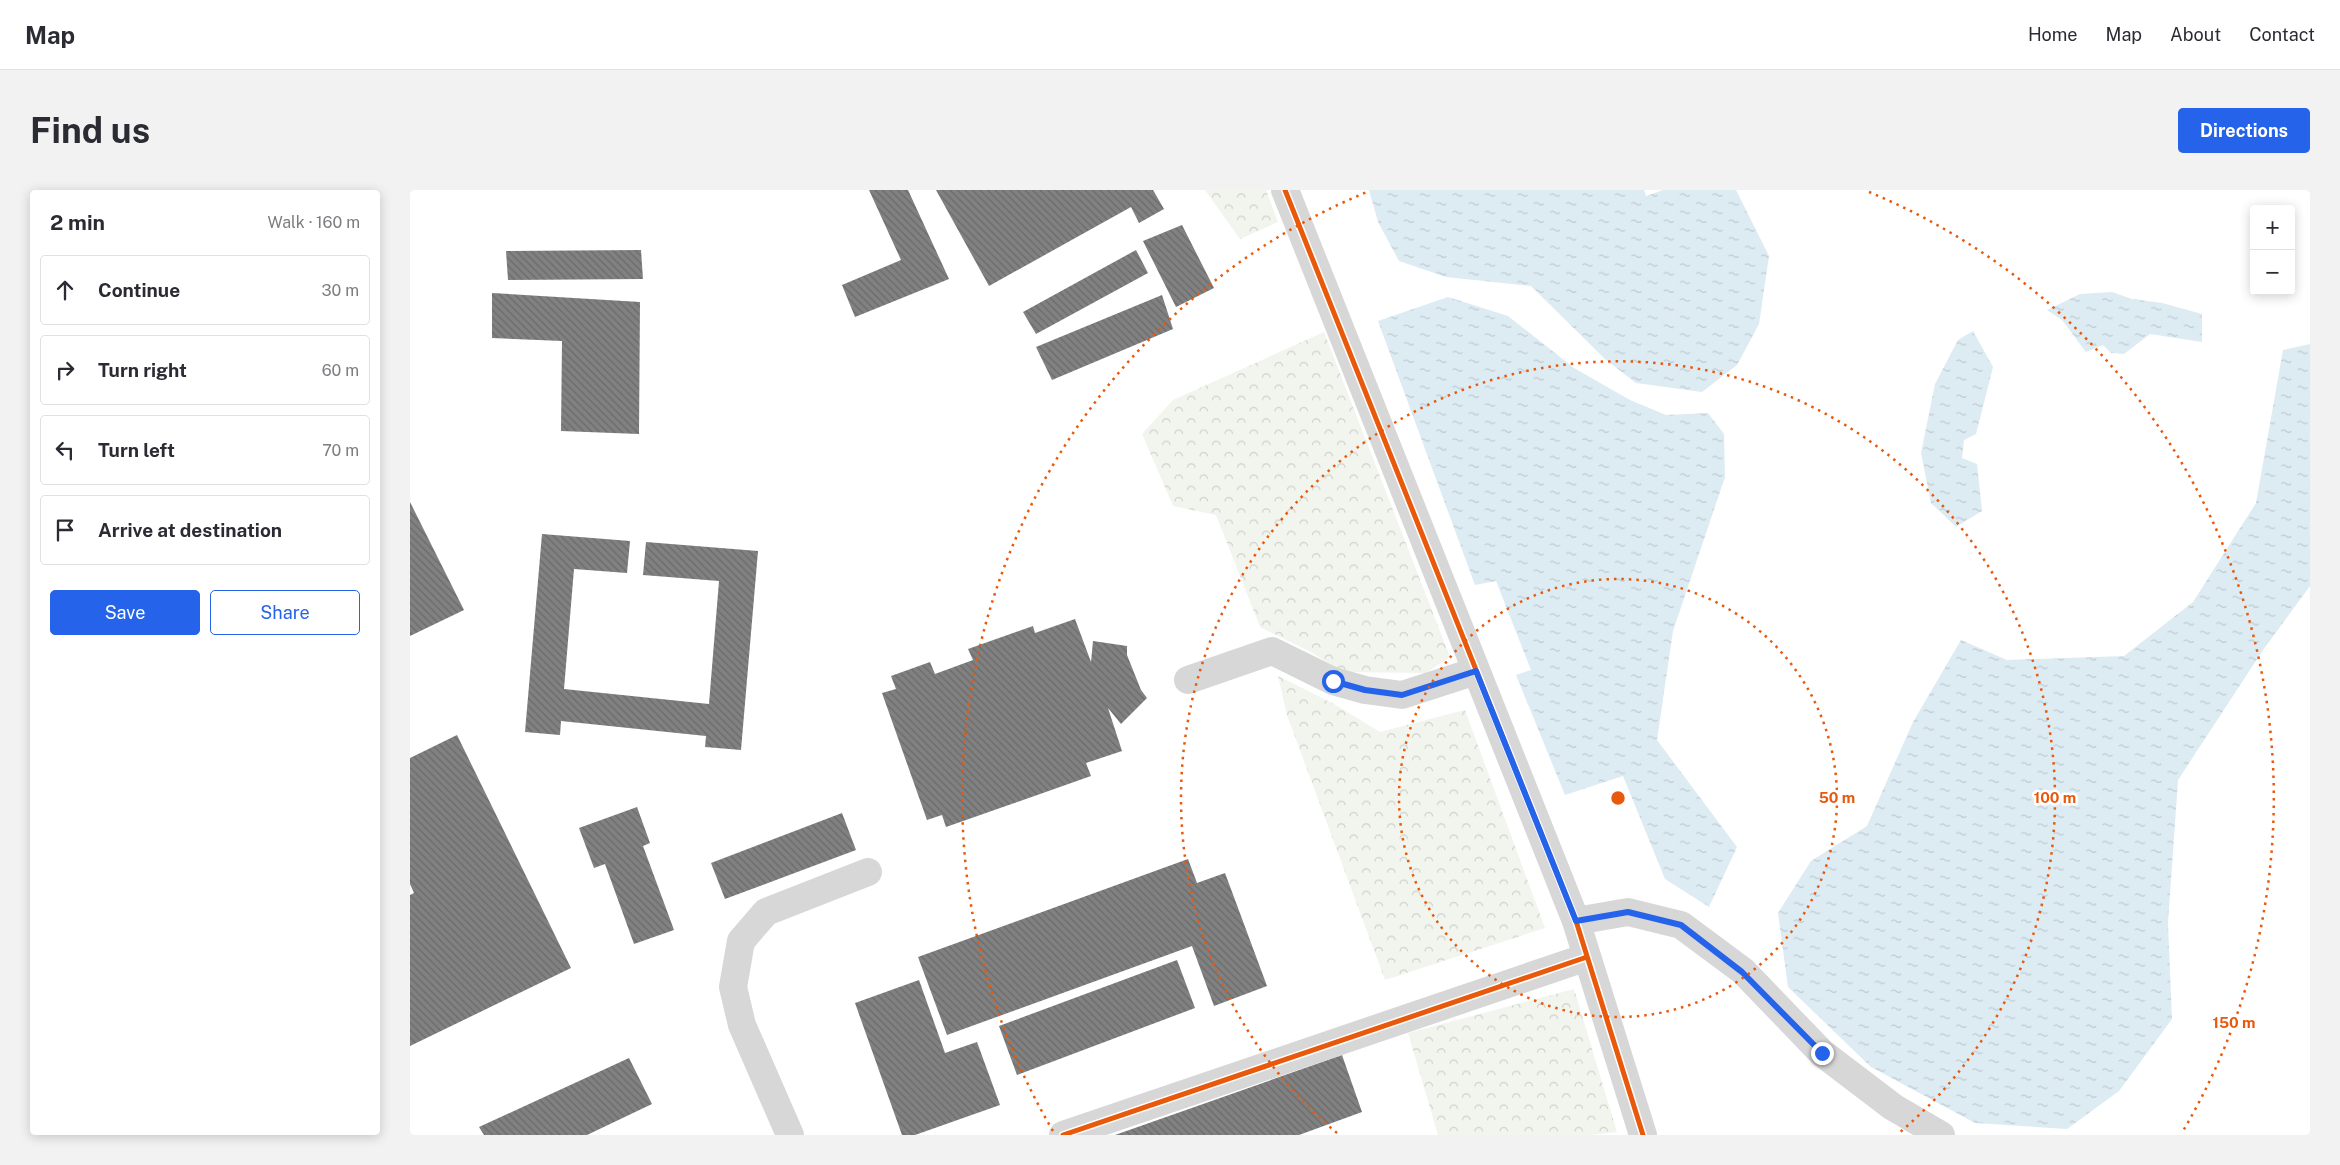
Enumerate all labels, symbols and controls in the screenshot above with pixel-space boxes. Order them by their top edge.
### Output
text: Map [25,21,75,49]
text: Home [2028,24,2078,45]
text: Map [2106,24,2142,45]
text: About [2170,24,2221,45]
text: Contact [2249,24,2315,45]
button: Directions [2178,108,2310,153]
text: Find us [30,110,150,151]
map controls [2250,205,2295,295]
button: + [2250,205,2295,250]
text: 2 min [50,210,105,235]
text: Walk · 160 m [268,213,360,232]
button: − [2250,250,2295,295]
icon: ahead [51,276,79,304]
text: Continue [98,279,180,301]
text: 30 m [322,281,359,300]
icon: right [51,356,79,384]
text: Turn right [98,359,187,381]
text: 60 m [322,361,359,380]
icon: left [51,436,79,464]
text: Turn left [98,439,175,461]
text: 70 m [322,441,359,460]
icon: arrive [51,516,79,544]
text: Arrive at destination [98,519,282,541]
button: Save [50,590,200,635]
button: Share [210,590,360,635]
route start [1322,670,1345,693]
centre of rings [1609,789,1627,807]
text: 50 m [1819,789,1855,806]
text: 100 m [2034,789,2076,806]
text: 150 m [2212,1014,2256,1031]
route end [1811,1042,1834,1065]

